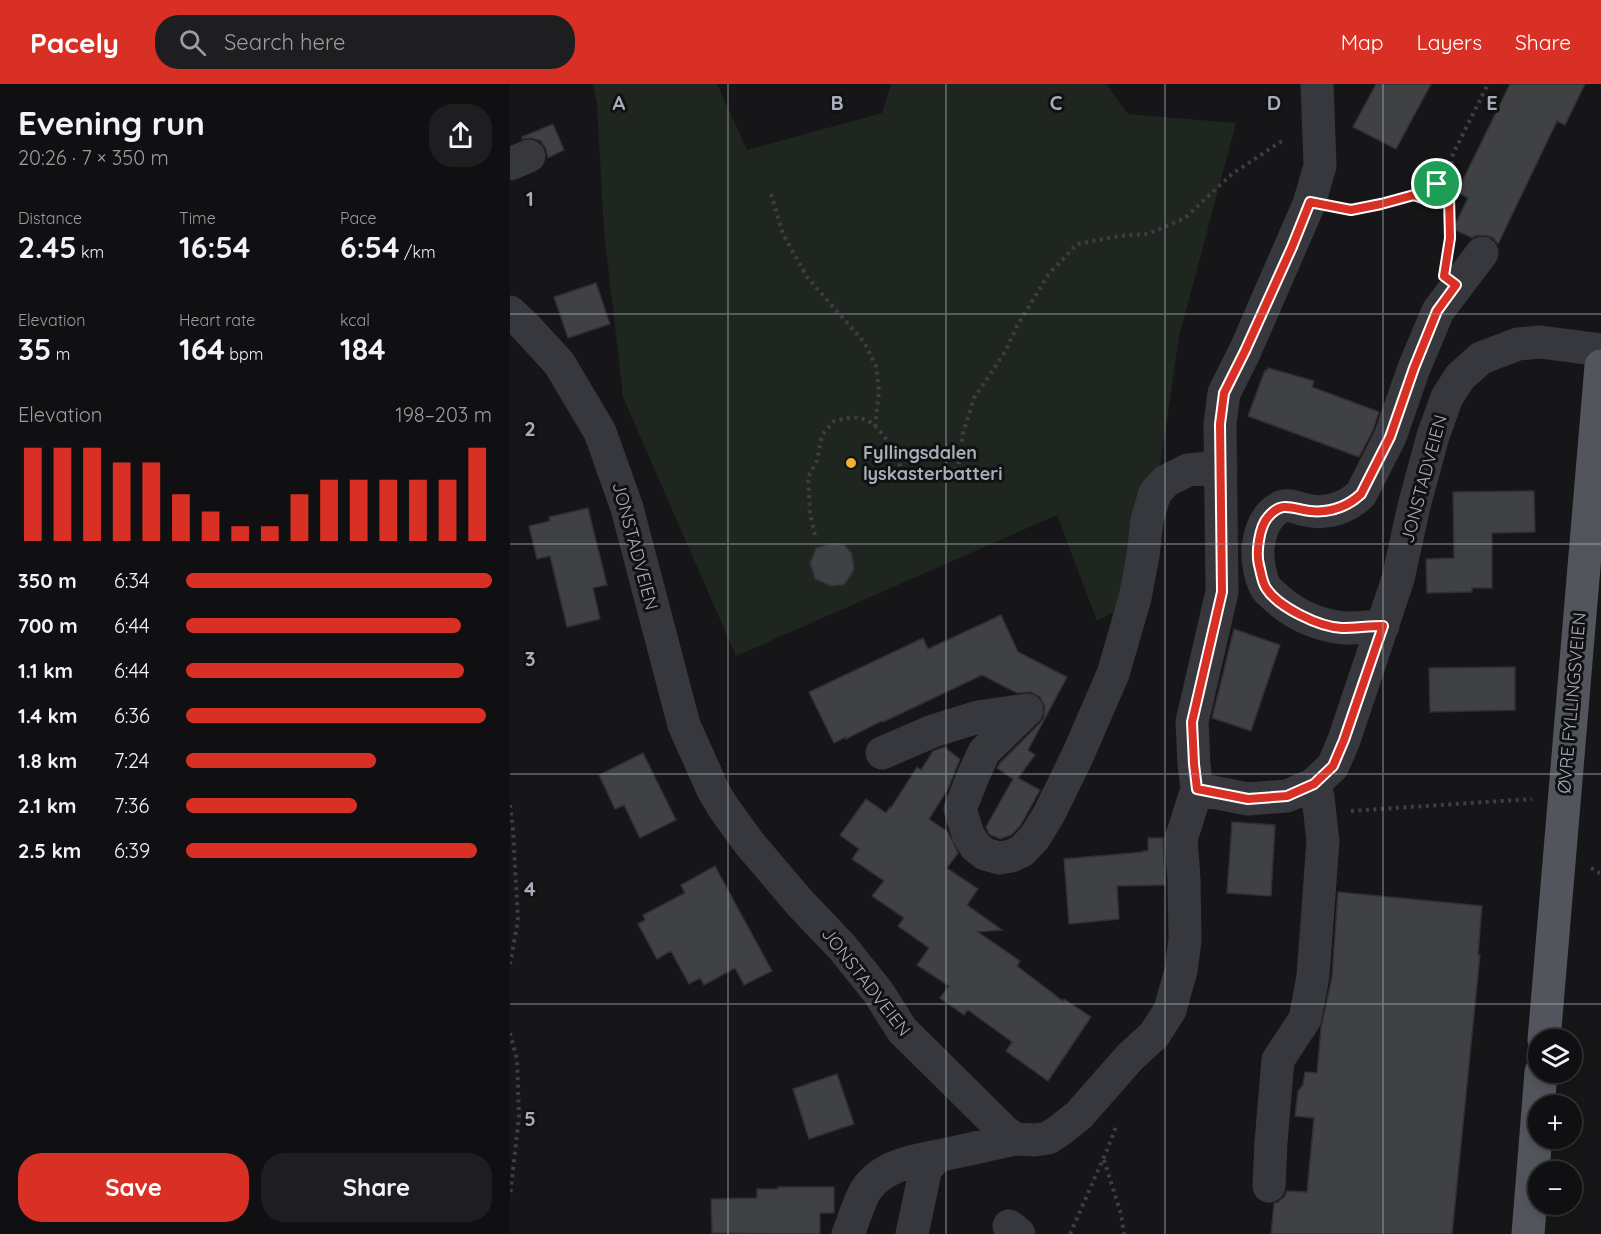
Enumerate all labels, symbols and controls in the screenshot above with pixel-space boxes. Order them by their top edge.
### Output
search box [155,15,575,69]
text: Pacely [30,25,119,60]
icon: search [176,26,209,59]
text: Search here [224,28,345,56]
text: Map [1341,29,1384,55]
text: Layers [1417,29,1482,55]
text: Share [1515,29,1571,55]
text: A [613,90,626,115]
text: B [830,90,844,115]
text: C [1050,90,1063,115]
text: D [1267,90,1281,115]
text: E [1486,90,1498,115]
text: Evening run [18,102,205,143]
button: share [429,104,492,167]
text: 20:26 · 7 × 350 m [18,145,169,170]
pin [1411,158,1462,209]
icon: arrive [1420,167,1453,200]
text: 1 [526,186,534,211]
text: Distance [18,208,82,228]
text: Time [179,208,216,228]
text: Pace [340,208,376,228]
text: 2.45 [18,228,77,266]
text: 16:54 [179,228,250,266]
text: 6:54 [340,228,400,266]
text: km [77,242,104,262]
text: /km [400,242,436,262]
text: Elevation [18,310,85,330]
text: Heart rate [179,310,255,330]
text: kcal [340,310,370,330]
text: 35 [18,330,51,368]
text: 164 [179,330,225,368]
text: 184 [340,330,386,368]
text: m [51,344,70,364]
text: bpm [225,344,263,364]
text: Elevation [18,402,102,427]
text: 198–203 m [395,402,492,427]
street label: JONSTADVEIEN [1395,412,1452,545]
text: 2 [524,416,536,441]
place label: Fyllingsdalen lyskasterbatteri [863,441,1002,485]
marker: Fyllingsdalen lyskasterbatteri [844,456,858,470]
street label: JONSTADVEIEN [607,479,664,612]
text: 350 m [18,568,77,593]
text: 6:34 [114,568,150,593]
street label: ØVRE FYLLINGSVEIEN [1552,611,1591,795]
text: 700 m [18,613,78,638]
text: 6:44 [114,613,150,638]
text: 3 [525,646,535,671]
text: 1.1 km [18,658,73,683]
text: 6:44 [114,658,150,683]
text: 1.4 km [18,703,77,728]
text: 6:36 [114,703,150,728]
text: 1.8 km [18,748,77,773]
text: 7:24 [114,748,149,773]
text: 2.1 km [18,793,77,818]
text: 7:36 [114,793,149,818]
text: 2.5 km [18,838,81,863]
text: 6:39 [114,838,150,863]
text: 4 [524,876,536,901]
street label: JONSTADVEIEN [817,923,916,1041]
map controls [1528,1029,1582,1215]
button: layers [1528,1029,1582,1083]
button: + [1528,1095,1582,1149]
text: 5 [524,1106,536,1131]
button: Save [18,1153,249,1222]
button: Share [261,1153,492,1222]
button: − [1528,1161,1582,1215]

